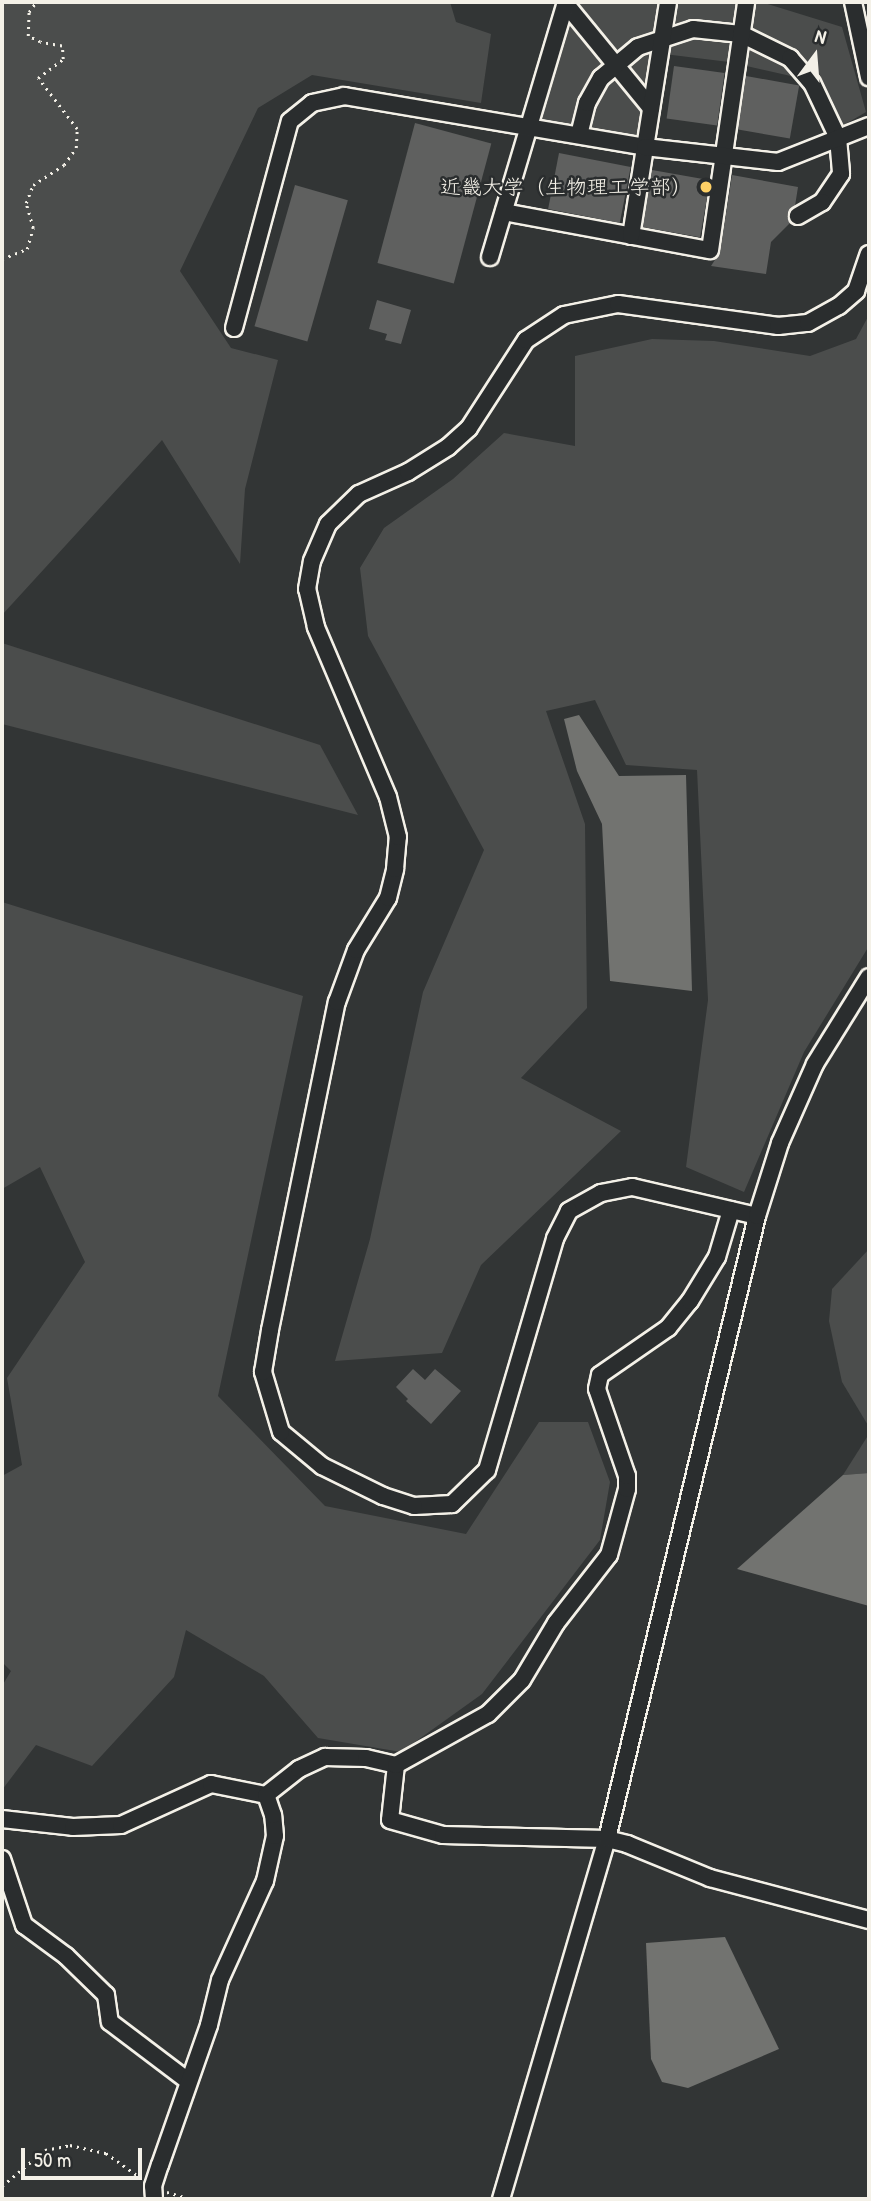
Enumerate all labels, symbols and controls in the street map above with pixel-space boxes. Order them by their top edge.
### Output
north arrow [780,21,850,91]
text: N [812,22,829,50]
place label: 近畿大学（生物理工学部） [440,174,692,200]
marker: 近畿大学（生物理工学部） [698,179,714,195]
scale bar [24,2134,145,2178]
text: 50 m [34,2145,71,2174]

